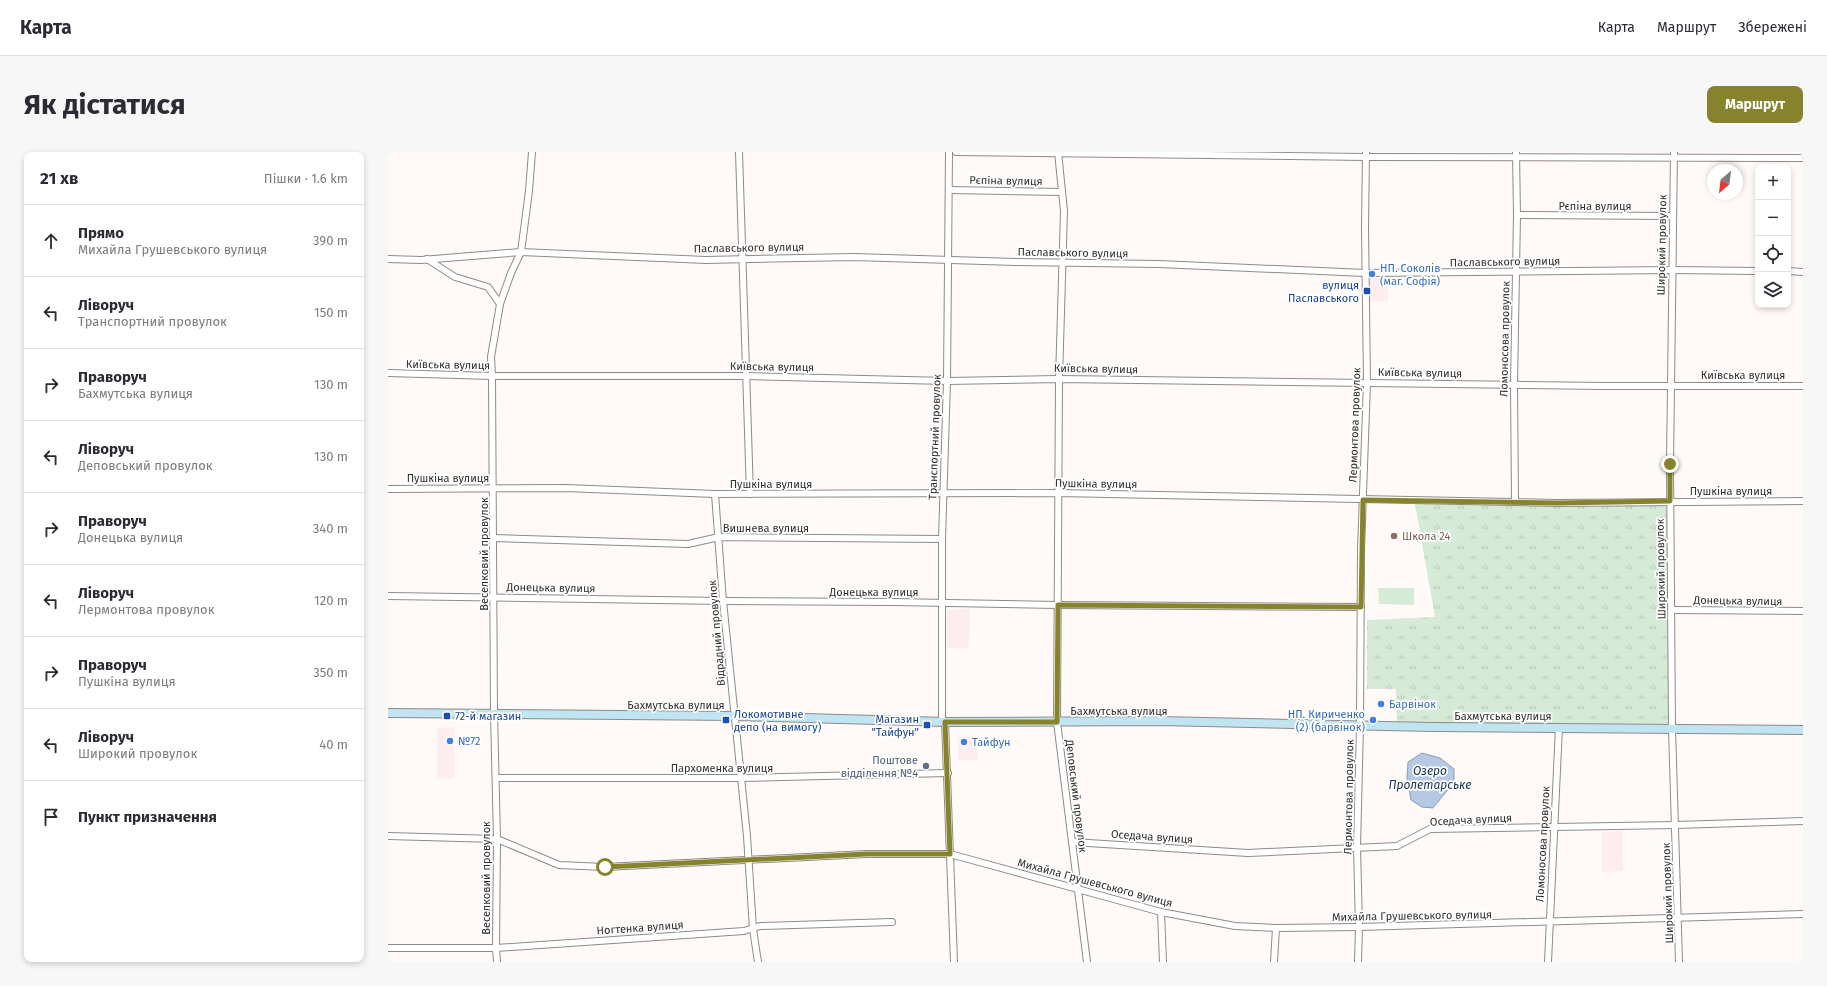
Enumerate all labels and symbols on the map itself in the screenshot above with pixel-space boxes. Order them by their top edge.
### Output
north arrow [1707,164,1743,200]
street label: Рєпіна вулиця [969,174,1043,188]
street label: Широкий провулок [1655,194,1669,296]
street label: Рєпіна вулиця [1558,200,1632,213]
street label: Паславського вулиця [694,241,804,255]
street label: Паславського вулиця [1018,246,1128,260]
street label: Паславського вулиця [1450,255,1560,269]
place label: НП. Соколів (маг. Софія) [1380,262,1441,288]
marker: НП. Соколів (маг. Софія) [1367,269,1377,279]
place label: вулиця Паславського [1288,279,1359,305]
street label: Ломоносова провулок [1497,281,1513,397]
marker: вулиця Паславського [1362,286,1372,296]
street label: Київська вулиця [406,358,490,372]
street label: Київська вулиця [730,360,814,374]
street label: Київська вулиця [1054,362,1138,376]
street label: Київська вулиця [1378,366,1462,380]
street label: Лермонтова провулок [1346,367,1364,483]
street label: Київська вулиця [1701,369,1785,382]
street label: Транспортний провулок [926,374,944,500]
route end [1661,455,1679,473]
street label: Пушкіна вулиця [407,472,489,485]
street label: Пушкіна вулиця [1055,477,1137,491]
street label: Пушкіна вулиця [730,478,812,491]
street label: Пушкіна вулиця [1690,485,1772,498]
street label: Веселковий провулок [478,497,491,611]
street label: Широкий провулок [1654,518,1668,620]
street label: Вишнева вулиця [723,522,809,535]
place label: Школа 24 [1402,530,1450,543]
marker: Школа 24 [1389,531,1399,541]
street label: Відрадний провулок [706,579,728,687]
street label: Донецька вулиця [505,581,596,595]
street label: Донецька вулиця [829,586,919,599]
street label: Донецька вулиця [1692,594,1783,608]
place label: Барвінок [1389,698,1436,711]
street label: Бахмутська вулиця [627,699,725,712]
marker: Барвінок [1376,699,1386,709]
street label: Бахмутська вулиця [1070,705,1168,718]
place label: Локомотивне депо (на вимогу) [734,708,822,734]
place label: НП. Кириченко (2) (барвінок) [1288,708,1365,734]
place label: 72-й магазин [455,710,521,723]
street label: Бахмутська вулиця [1454,710,1552,723]
marker: 72-й магазин [442,711,452,721]
place label: Магазин "Тайфун" [872,713,919,739]
marker: Локомотивне депо (на вимогу) [721,715,731,725]
marker: НП. Кириченко (2) (барвінок) [1368,715,1378,725]
marker: Магазин "Тайфун" [922,720,932,730]
place label: №72 [458,735,480,748]
marker: №72 [445,736,455,746]
place label: Тайфун [972,736,1011,749]
marker: Тайфун [959,737,969,747]
street label: Деповський провулок [1062,738,1089,854]
street label: Лермонтова провулок [1341,739,1357,855]
place label: Поштове відділення №4 [841,754,918,780]
marker: Поштове відділення №4 [921,761,931,771]
street label: Пархоменка вулиця [671,762,773,775]
water label: Озеро Пролетарське [1388,764,1472,792]
street label: Ломоносова провулок [1533,785,1553,902]
street label: Оседача вулиця [1430,811,1512,829]
street label: Веселковий провулок [480,821,493,935]
street label: Оседача вулиця [1110,828,1194,846]
street label: Широкий провулок [1660,842,1676,944]
street label: Михайла Грушевського вулиця [1016,856,1174,910]
route start [596,858,614,876]
street label: Михайла Грушевського вулиця [1332,908,1492,924]
street label: Ногтенка вулиця [596,918,684,938]

